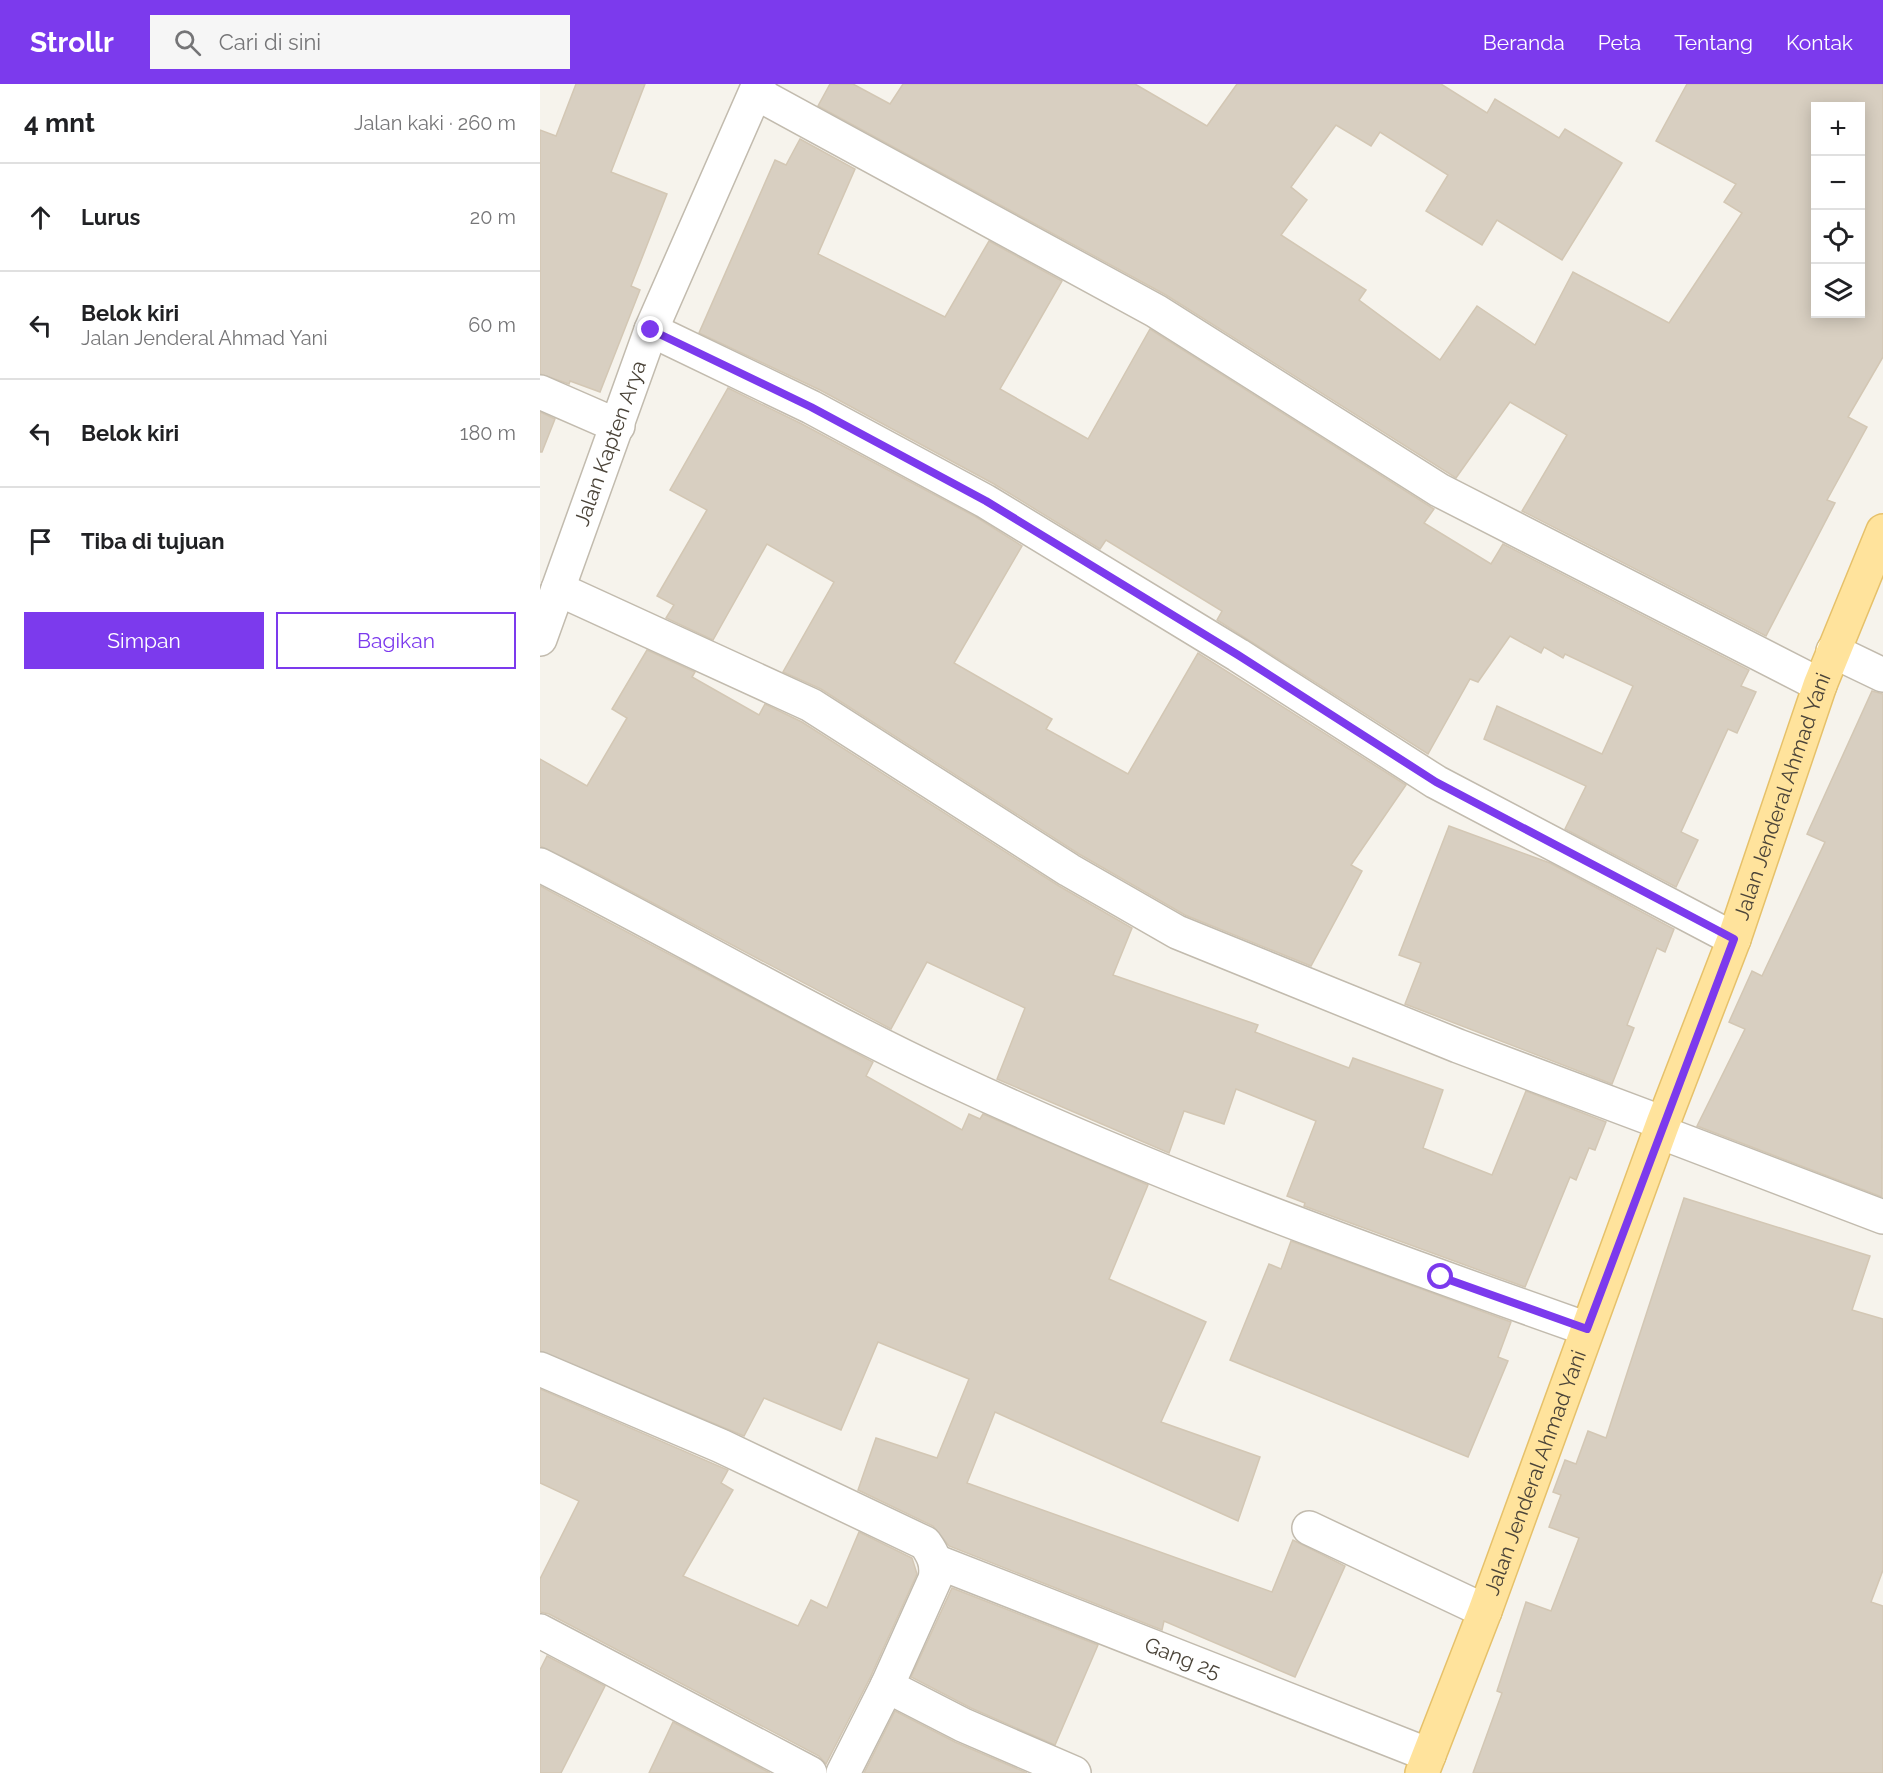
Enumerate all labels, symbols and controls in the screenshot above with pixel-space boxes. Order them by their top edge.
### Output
search box [150,15,570,69]
text: Strollr [30,26,114,59]
icon: search [171,26,204,59]
text: Cari di sini [219,29,321,55]
text: Beranda [1483,30,1565,55]
text: Peta [1598,30,1641,55]
text: Tentang [1674,30,1753,55]
text: Kontak [1786,30,1853,55]
map controls [1811,102,1865,318]
button: + [1811,102,1865,156]
text: 4 mnt [24,108,95,138]
text: Jalan kaki · 260 m [354,111,516,135]
button: − [1811,156,1865,210]
icon: ahead [24,201,57,234]
text: Lurus [81,204,140,230]
text: 20 m [470,205,516,229]
button: locate [1811,210,1865,264]
button: layers [1811,264,1865,318]
text: Belok kiri [81,300,179,326]
icon: left [24,309,57,342]
text: 60 m [468,313,516,337]
route end [637,316,663,342]
text: Jalan Jenderal Ahmad Yani [81,326,328,350]
street label: Jalan Kapten Arya [569,357,651,529]
icon: left [24,417,57,450]
text: Belok kiri [81,420,179,446]
text: 180 m [460,421,516,445]
icon: arrive [24,525,57,558]
text: Tiba di tujuan [81,528,224,554]
button: Simpan [24,612,264,669]
button: Bagikan [276,612,516,669]
street label: Jalan Jenderal Ahmad Yani [1728,669,1836,923]
route start [1427,1263,1453,1289]
street label: Jalan Jenderal Ahmad Yani [1479,1347,1591,1599]
street label: Gang 25 [1141,1632,1224,1684]

